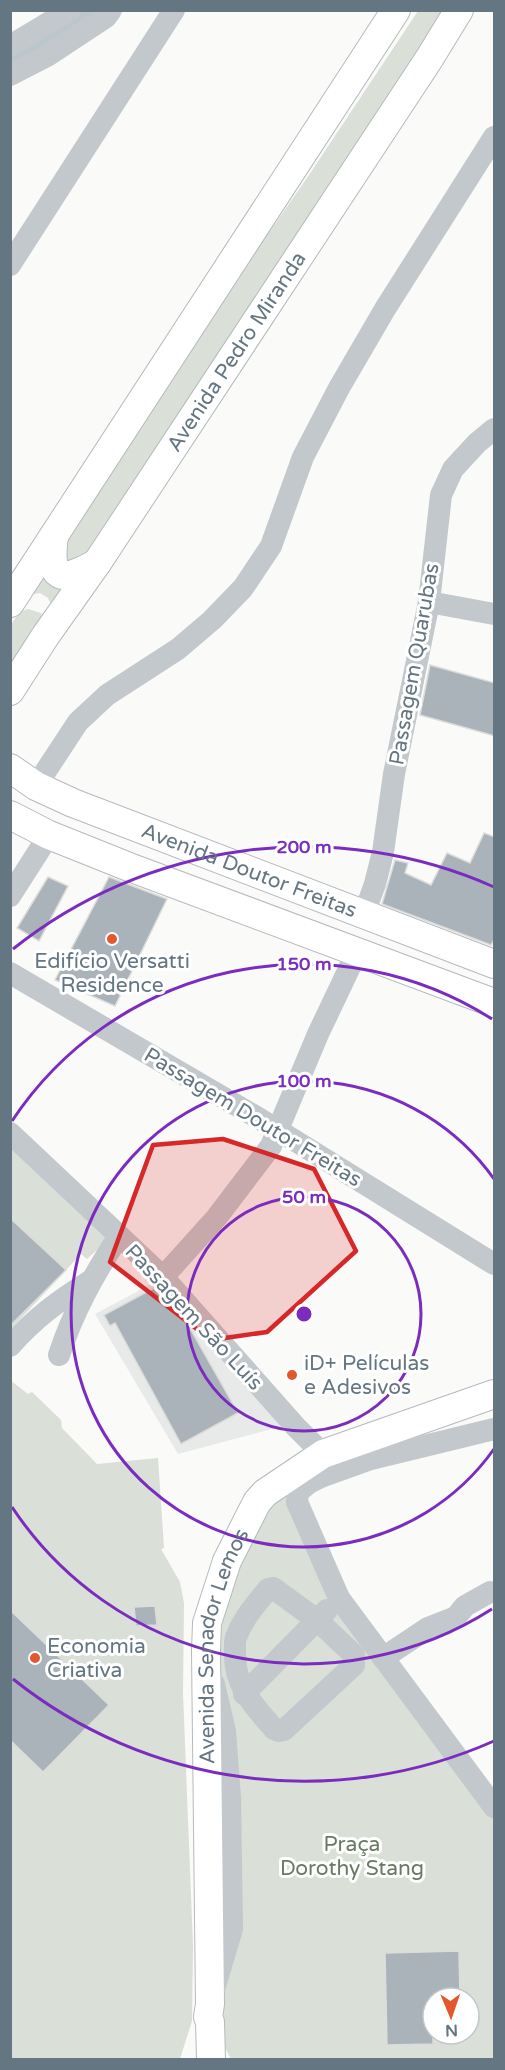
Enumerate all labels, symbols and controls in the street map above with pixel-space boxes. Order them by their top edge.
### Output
street label: Avenida Pedro Miranda [162,247,312,457]
street label: Passagem Quarubas [384,561,445,767]
street label: Avenida Doutor Freitas [138,818,360,923]
text: 200 m [276,836,332,858]
marker: Edifício Versatti Residence [105,932,119,946]
place label: Edifício Versatti Residence [34,949,190,998]
text: 150 m [276,953,332,975]
street label: Passagem Doutor Freitas [139,1043,366,1192]
text: 100 m [276,1070,332,1092]
text: 50 m [282,1186,326,1208]
street label: Passagem São Luís [120,1239,268,1395]
centre of rings [294,1304,314,1324]
place label: iD+ Películas e Adesivos [304,1351,429,1400]
marker: iD+ Películas e Adesivos [285,1368,299,1382]
street label: Avenida Senador Lemos [194,1524,254,1764]
place label: Economia Criativa [47,1634,146,1683]
marker: Economia Criativa [28,1651,42,1665]
park label: Praça Dorothy Stang [280,1832,424,1881]
north arrow [421,1986,481,2046]
text: N [445,2020,458,2040]

